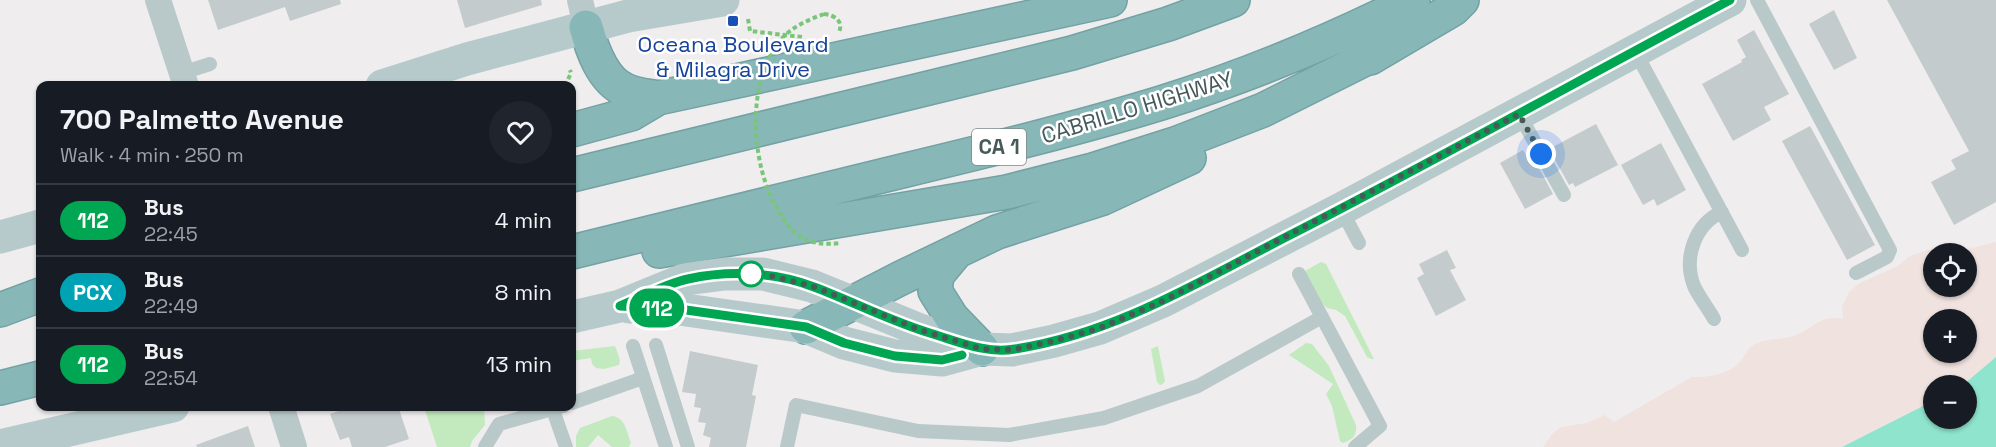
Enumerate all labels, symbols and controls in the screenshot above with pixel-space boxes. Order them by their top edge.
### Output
marker: Oceana Boulevard & Milagra Drive [726,14,740,28]
place label: Oceana Boulevard & Milagra Drive [637,30,829,83]
street label: CABRILLO HIGHWAY [1038,64,1237,149]
text: 700 Palmetto Avenue [60,101,344,137]
button: heart [489,101,552,164]
road number: CA 1 [972,129,1026,165]
your location [1526,139,1556,169]
text: Walk · 4 min · 250 m [60,142,244,168]
text: Bus [144,193,184,221]
text: 4 min [495,206,552,234]
text: 112 [77,207,109,234]
text: 22:45 [144,221,198,247]
map controls [1923,243,1977,429]
button: locate [1923,243,1977,297]
unlabelled marker [738,261,764,287]
text: Bus [144,265,184,293]
text: 8 min [495,278,552,306]
text: PCX [73,279,113,306]
line badge: 112 [622,288,692,328]
text: 22:49 [144,293,198,319]
text: 112 [641,295,673,322]
button: + [1923,309,1977,363]
text: Bus [144,337,184,365]
text: 13 min [486,350,552,378]
text: 112 [77,351,109,378]
text: 22:54 [144,365,198,391]
button: − [1923,375,1977,429]

